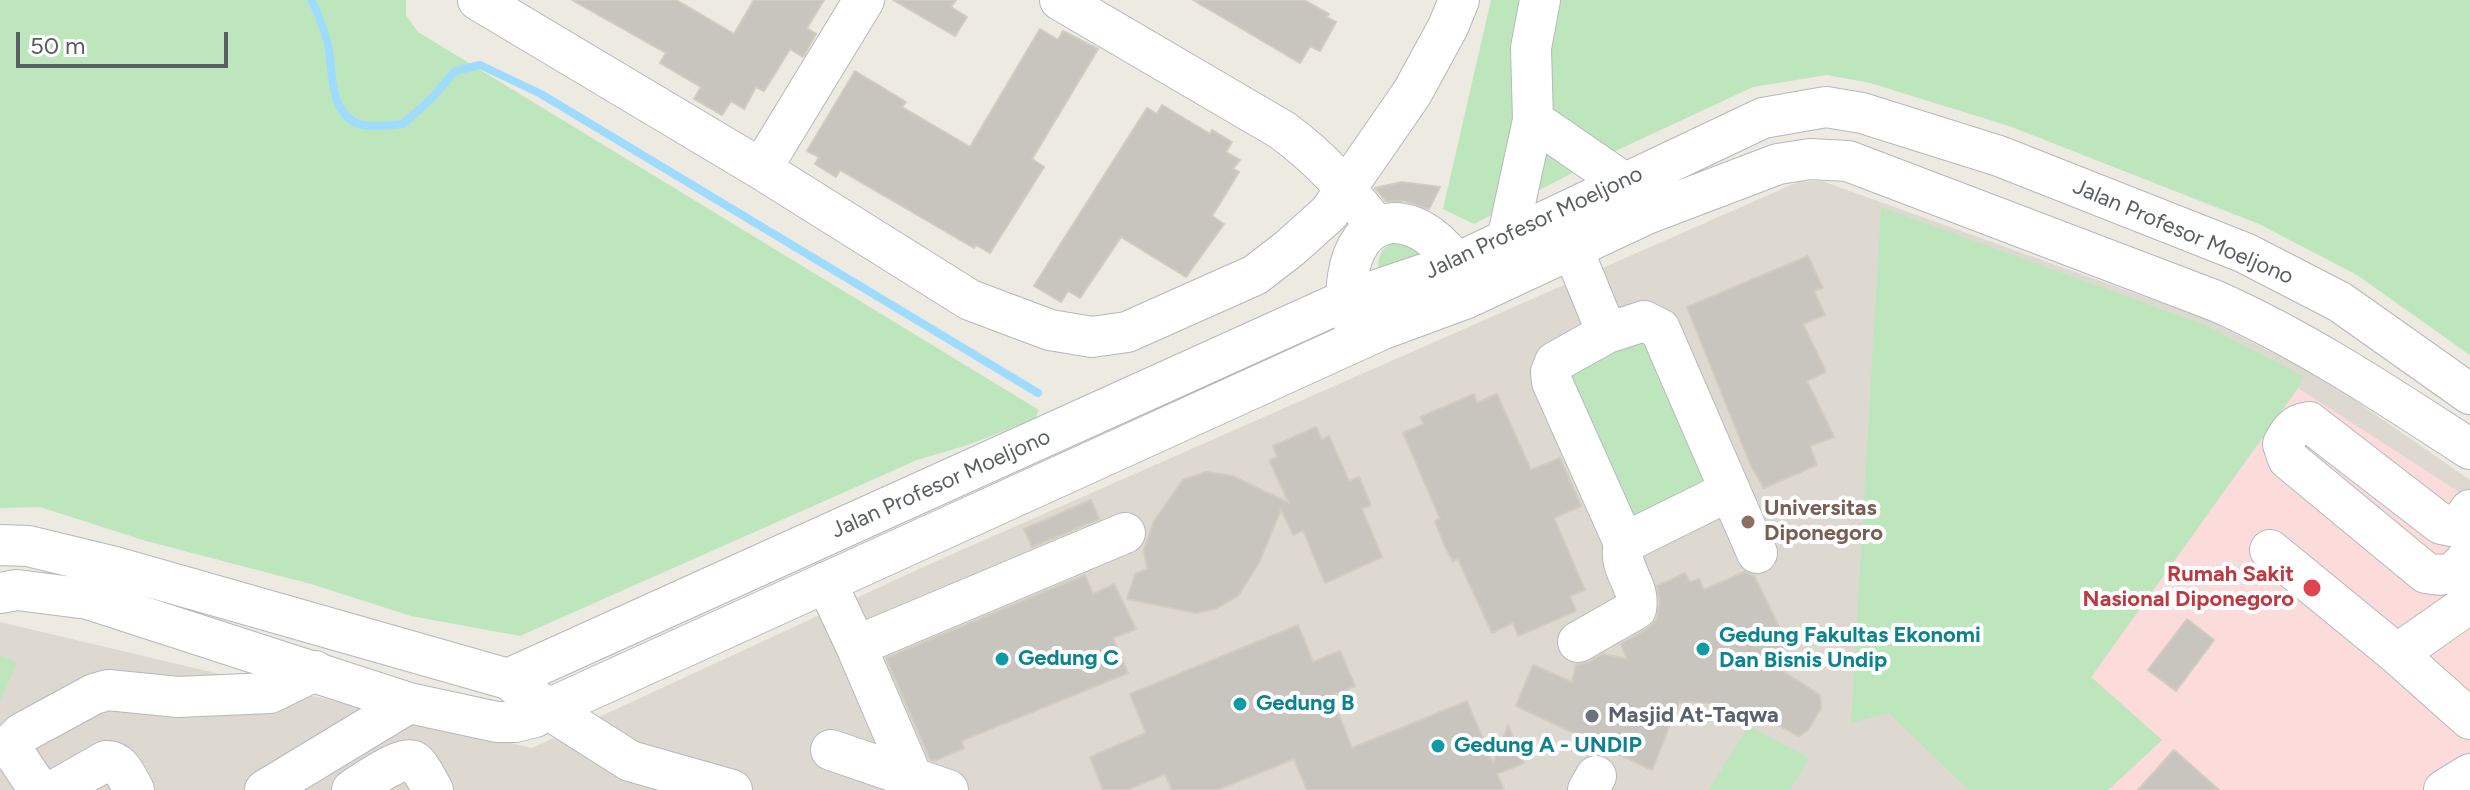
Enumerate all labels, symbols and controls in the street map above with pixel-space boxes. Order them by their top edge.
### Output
scale bar [20,16,232,66]
text: 50 m [30,31,86,60]
street label: Jalan Profesor Moeljono [1421,161,1647,285]
street label: Jalan Profesor Moeljono [2069,174,2297,290]
street label: Jalan Profesor Moeljono [827,424,1055,544]
place label: Universitas Diponegoro [1764,496,1883,548]
marker: Universitas Diponegoro [1739,513,1757,531]
place label: Rumah Sakit Nasional Diponegoro [2083,562,2294,614]
marker: Rumah Sakit Nasional Diponegoro [2301,577,2323,599]
place label: Gedung Fakultas Ekonomi Dan Bisnis Undip [1719,623,1981,674]
marker: Gedung Fakultas Ekonomi Dan Bisnis Undip [1694,640,1712,658]
place label: Gedung C [1018,646,1119,672]
marker: Gedung C [993,650,1011,668]
place label: Gedung B [1256,691,1355,717]
marker: Gedung B [1231,695,1249,713]
place label: Masjid At-Taqwa [1608,703,1779,729]
marker: Masjid At-Taqwa [1583,707,1601,725]
place label: Gedung A - UNDIP [1454,733,1642,759]
marker: Gedung A - UNDIP [1429,737,1447,755]

